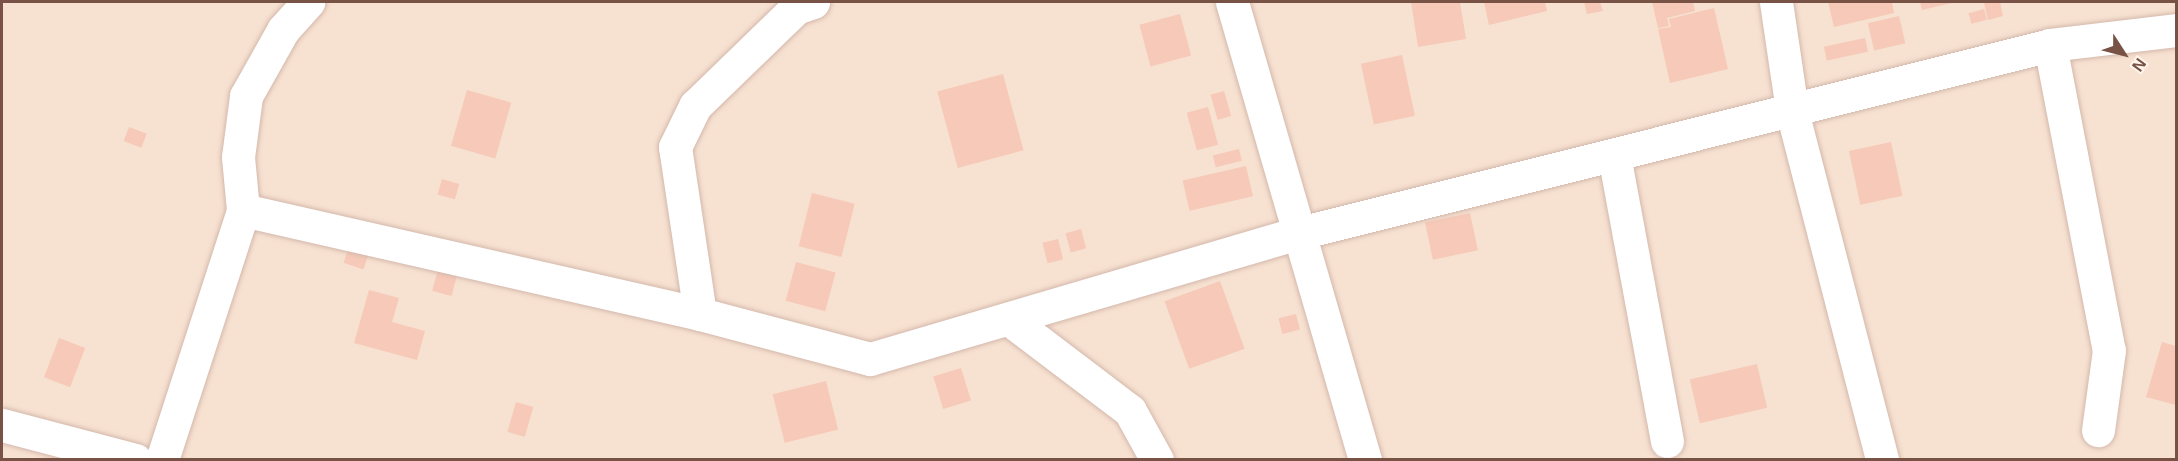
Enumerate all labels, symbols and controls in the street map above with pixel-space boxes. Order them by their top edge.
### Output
north arrow [2094,24,2154,84]
text: N [2129,55,2149,75]

